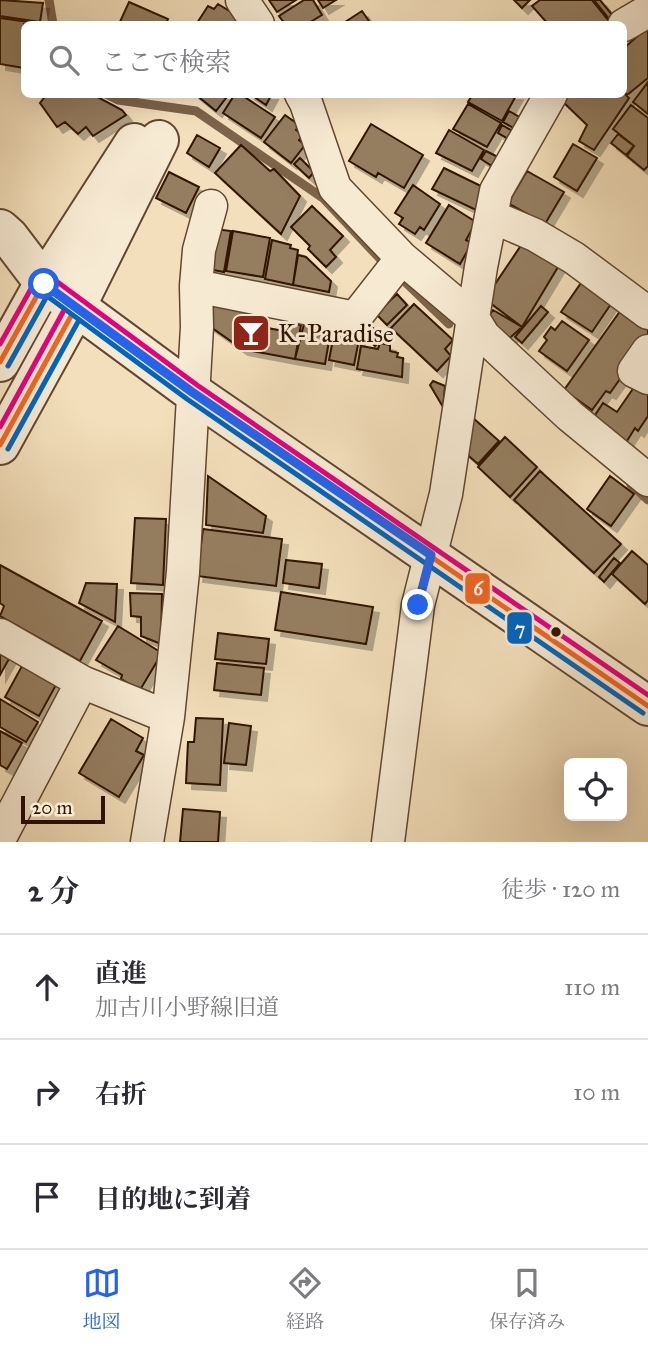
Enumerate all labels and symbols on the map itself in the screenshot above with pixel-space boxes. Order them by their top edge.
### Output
route start [28,268,59,299]
bar icon: K-Paradise [230,312,272,354]
place label: K-Paradise [278,317,394,349]
line badge: 6 [464,572,491,605]
text: 6 [473,577,484,600]
route end [402,589,433,620]
line badge: 7 [506,611,533,645]
text: 7 [515,617,525,640]
unlabelled marker [549,625,563,639]
scale bar [21,793,105,825]

